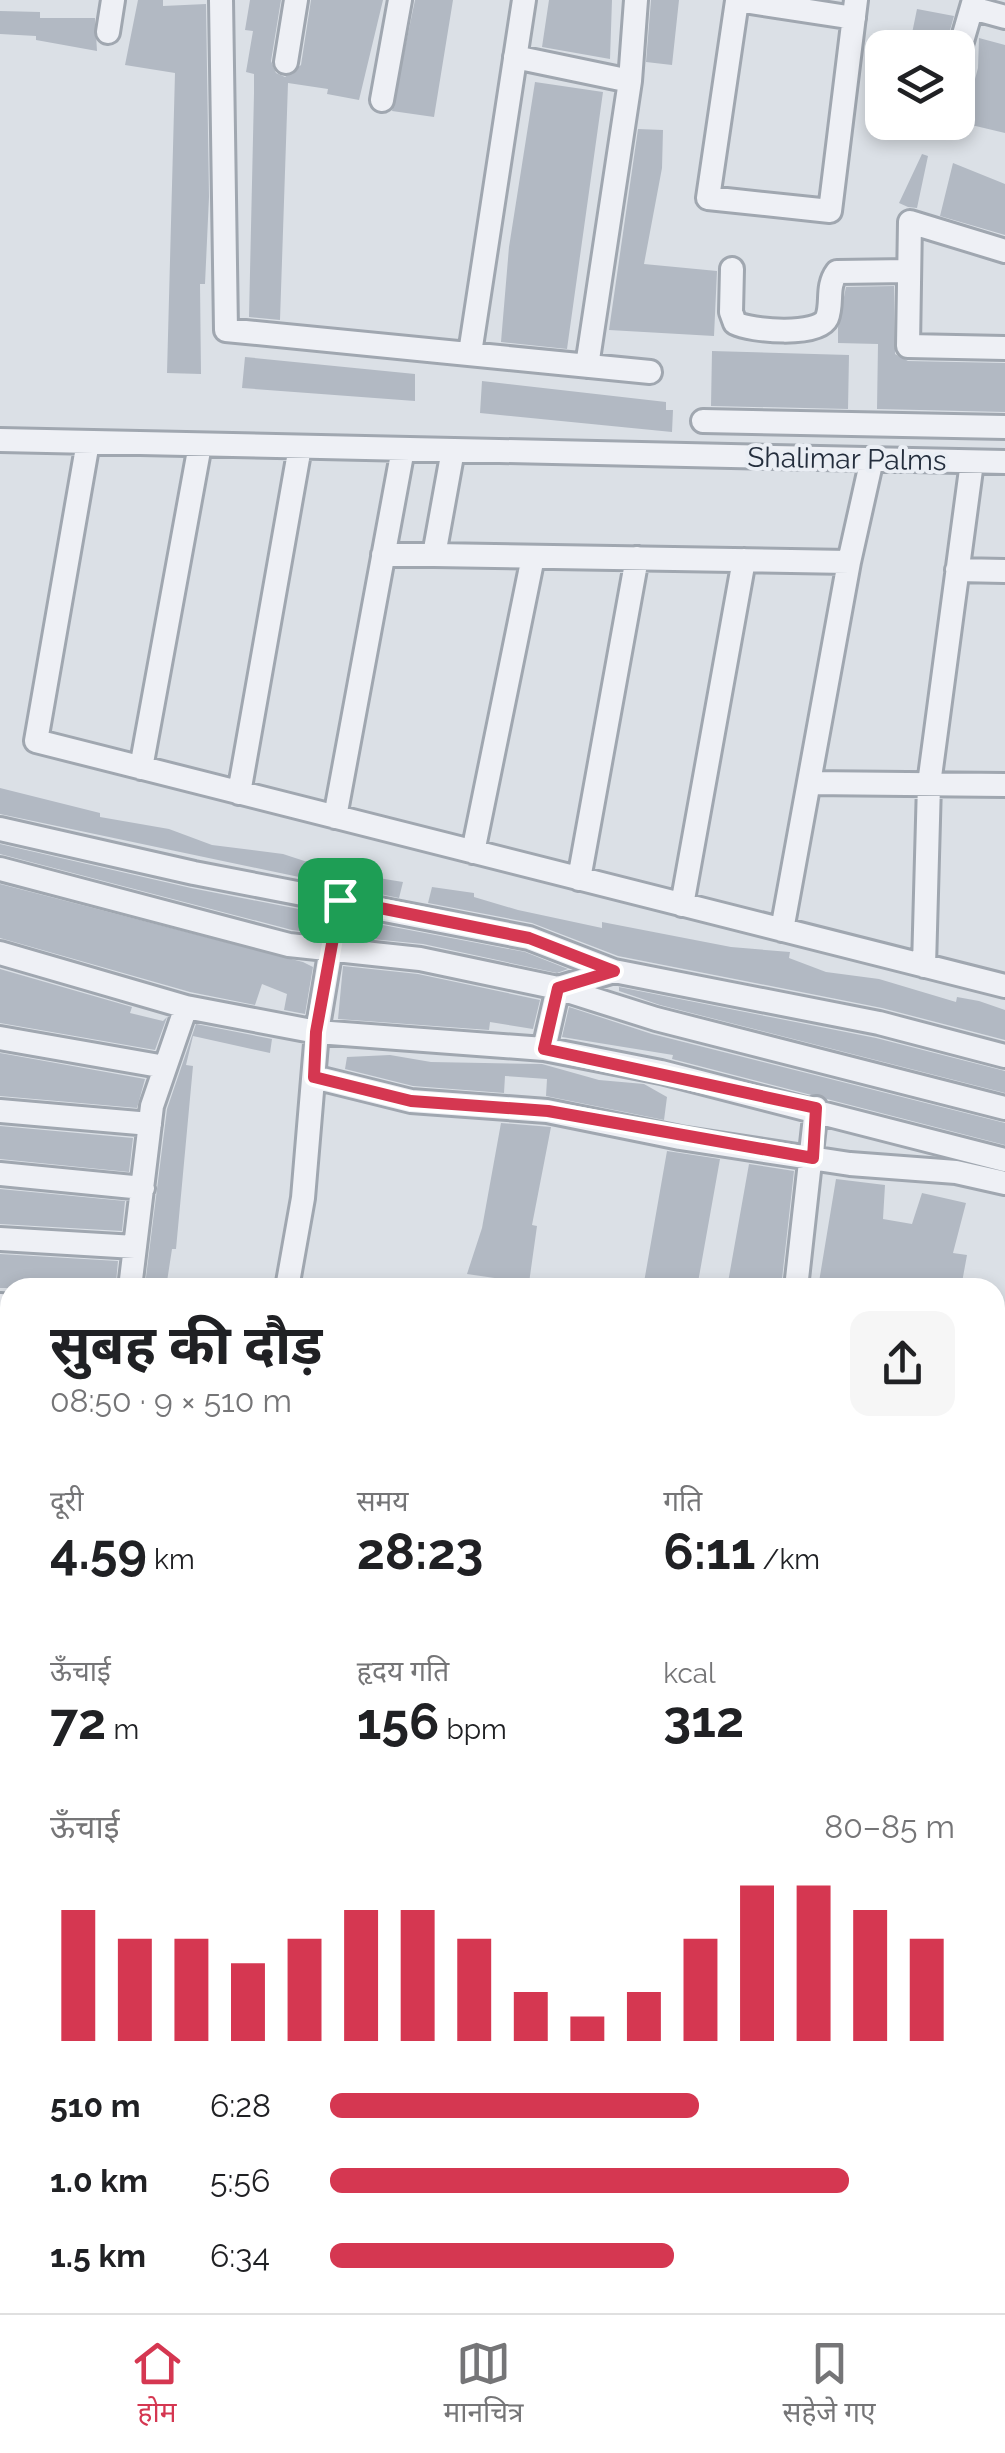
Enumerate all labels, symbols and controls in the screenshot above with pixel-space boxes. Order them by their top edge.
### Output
map controls [865,30,975,140]
button: layers [865,30,975,140]
street label: Shalimar Palms [747,441,947,477]
pin [298,858,383,943]
icon: arrive [313,873,368,928]
button: share [850,1311,955,1416]
text: सुबह की दौड़ [50,1312,322,1377]
text: 08:50 · 9 × 510 m [50,1382,292,1419]
text: दूरी [50,1485,84,1518]
text: समय [357,1485,409,1518]
text: गति [663,1485,702,1518]
text: 4.59 [50,1522,147,1581]
text: 28:23 [357,1522,484,1581]
text: 6:11 [663,1522,755,1581]
text: km [147,1543,195,1576]
text: /km [755,1543,820,1576]
text: ऊँचाई [50,1655,111,1688]
text: हृदय गति [357,1655,449,1688]
text: kcal [663,1657,716,1690]
text: 312 [663,1690,744,1749]
text: 72 [50,1692,106,1751]
text: 156 [357,1692,439,1751]
text: m [106,1713,139,1746]
text: bpm [439,1713,507,1746]
text: ऊँचाई [50,1808,119,1845]
text: 80–85 m [824,1808,955,1845]
text: 510 m [50,2087,141,2124]
text: 6:28 [210,2087,271,2124]
text: 1.0 km [50,2162,148,2199]
text: 5:56 [210,2162,270,2199]
text: 1.5 km [50,2237,146,2274]
text: 6:34 [210,2237,270,2274]
tab: होम [130,2336,185,2433]
tab: मानचित्र [444,2336,524,2433]
tab: सहेजे गए [783,2336,876,2433]

